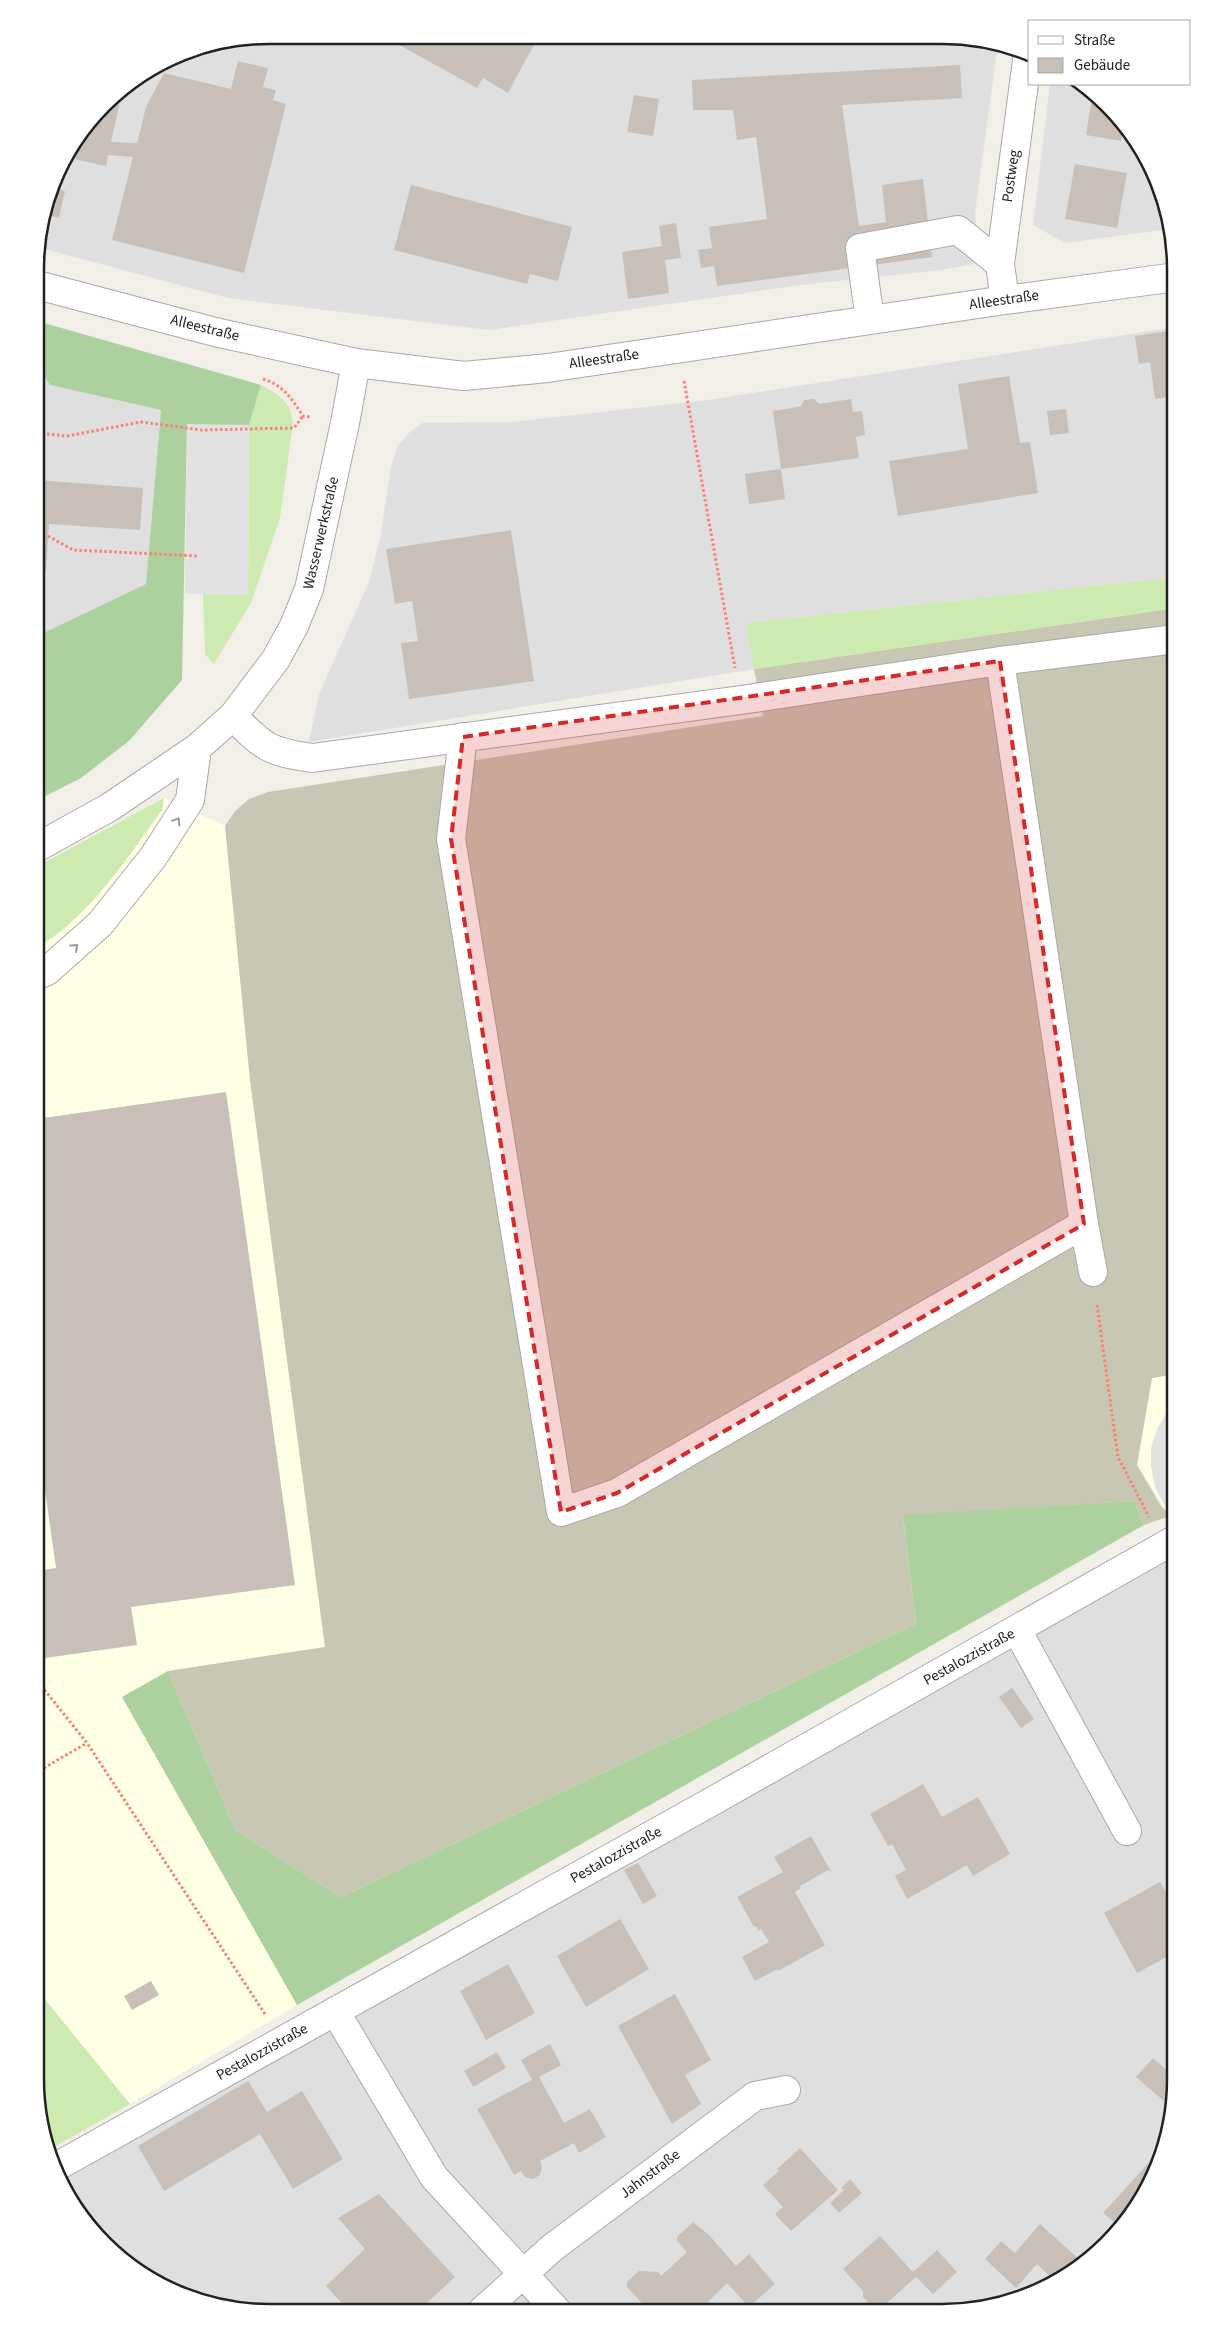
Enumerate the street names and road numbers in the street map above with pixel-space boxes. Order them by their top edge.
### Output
street label: Postweg [997,148,1025,204]
street label: Alleestraße [968,285,1040,315]
street label: Alleestraße [168,309,242,347]
street label: Alleestraße [568,344,640,374]
street label: Wasserwerkstraße [298,475,344,591]
street label: Pestalozzistraße [919,1623,1019,1691]
street label: Pestalozzistraße [566,1821,666,1889]
street label: Pestalozzistraße [212,2018,312,2086]
street label: Jahnstraße [615,2144,685,2204]

